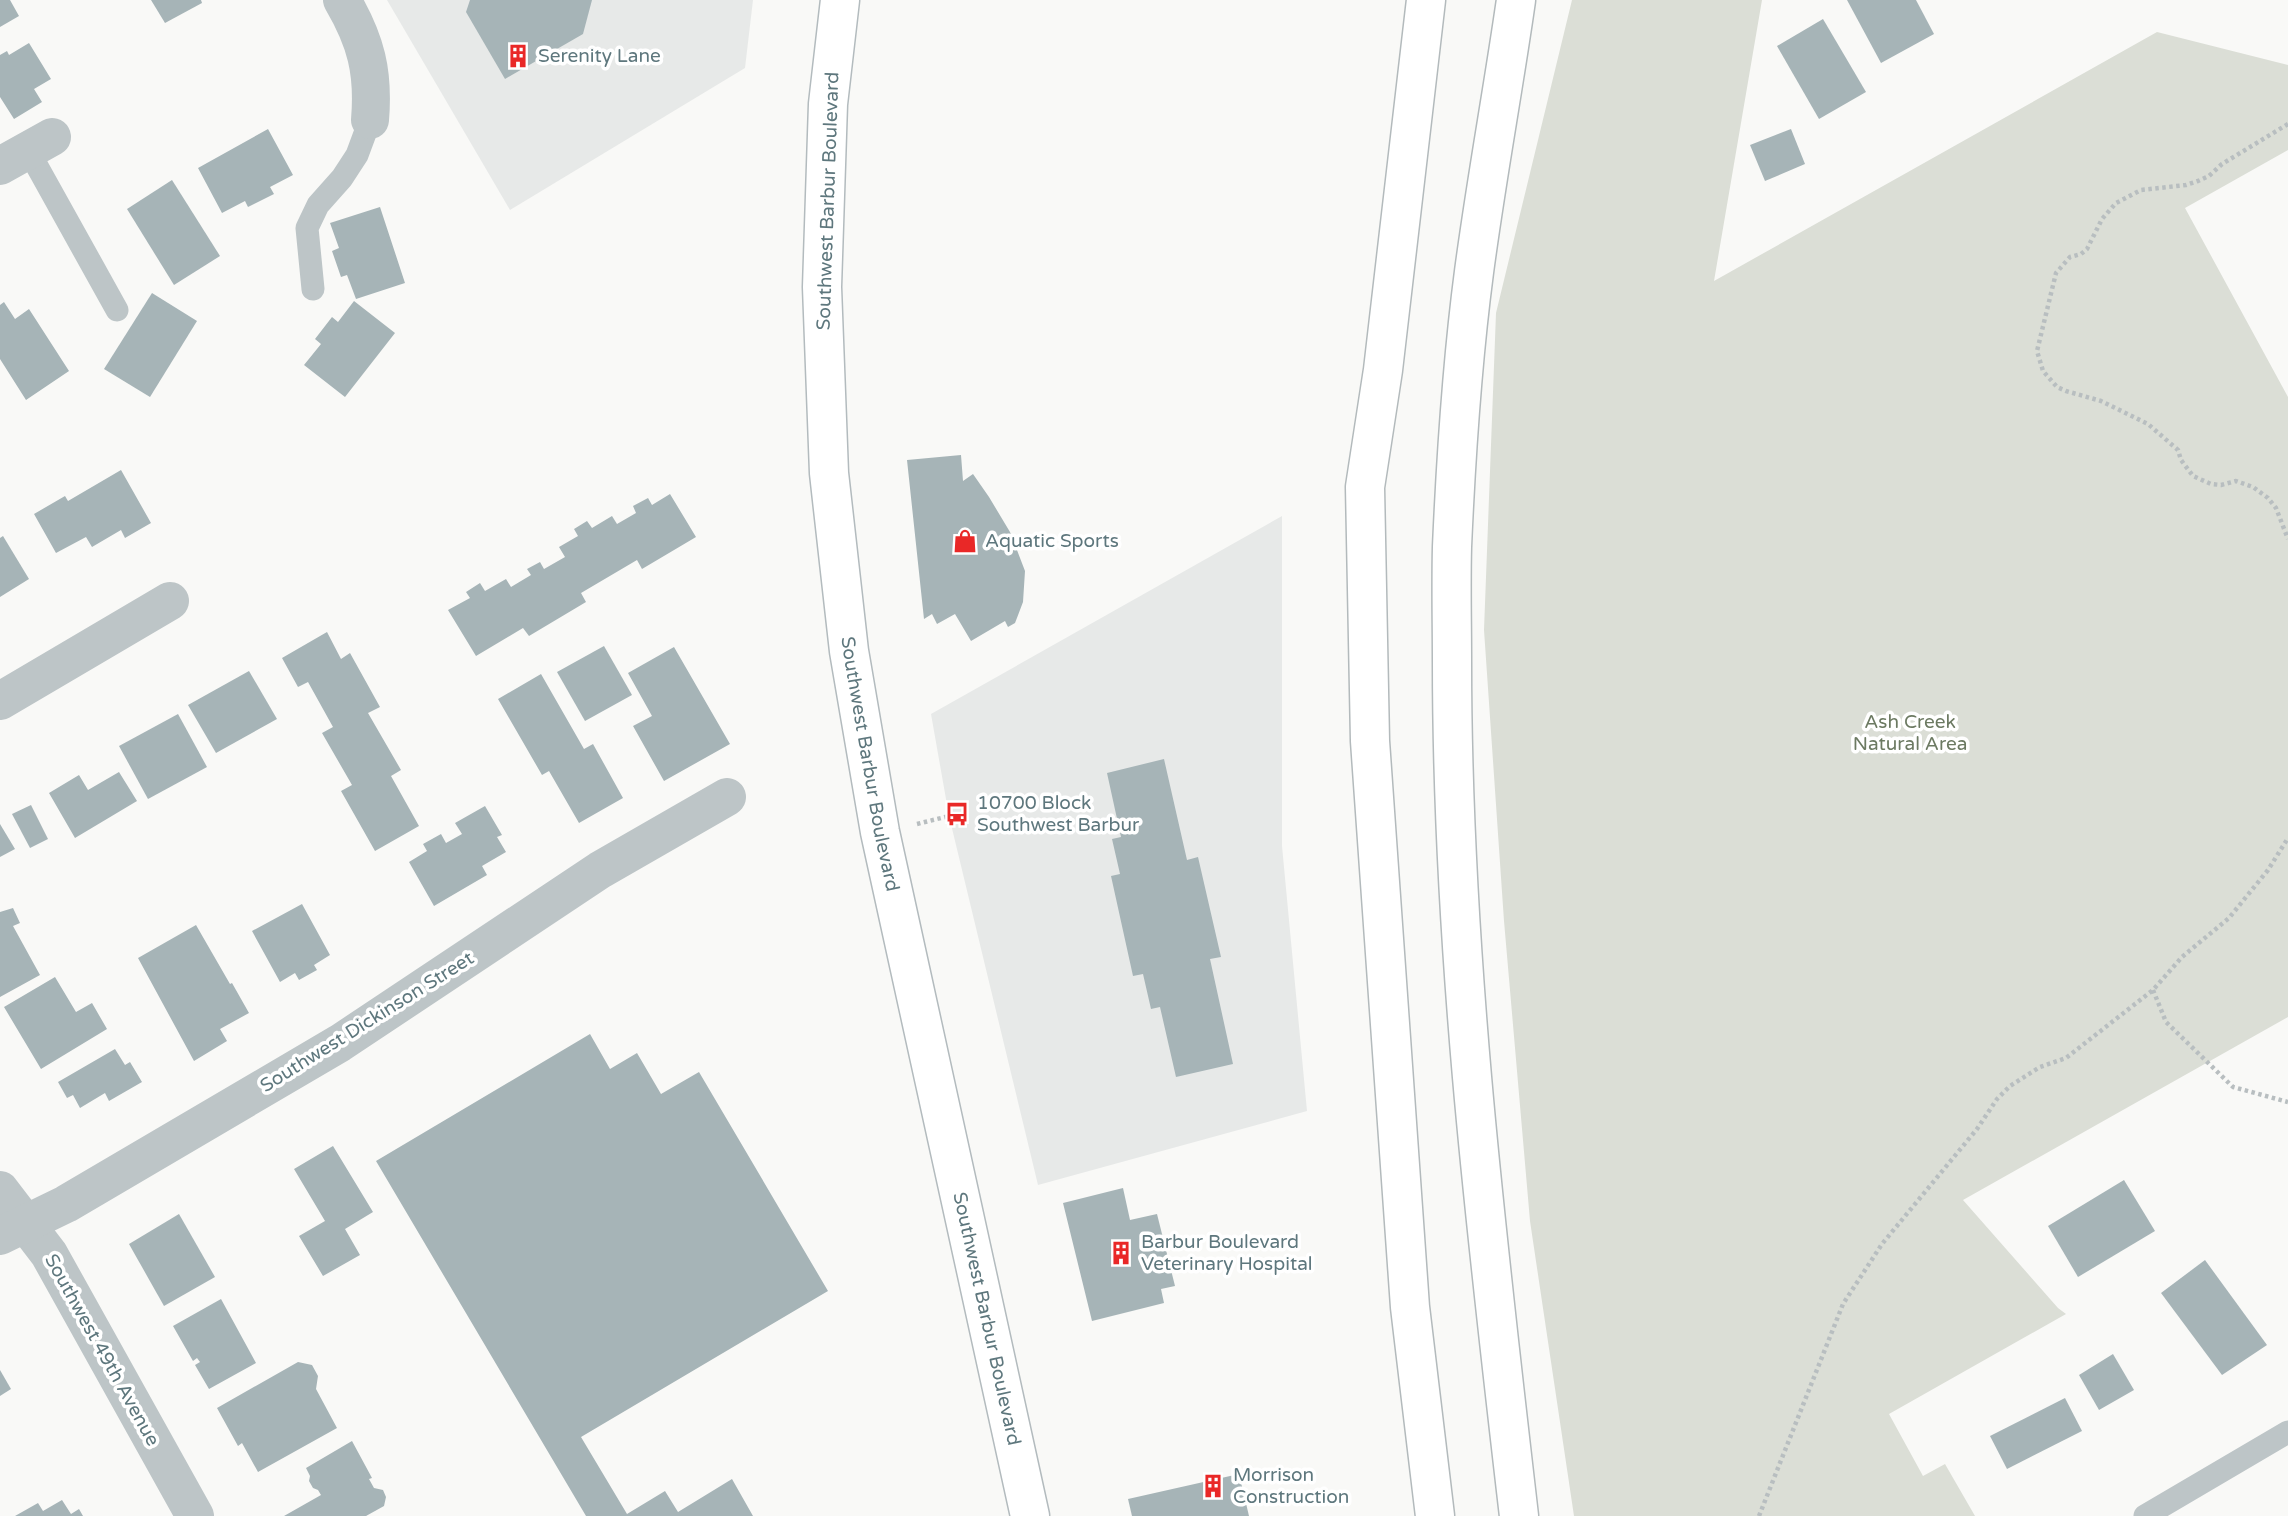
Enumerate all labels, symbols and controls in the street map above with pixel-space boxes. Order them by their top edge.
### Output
building icon: Serenity Lane [504,42,532,70]
place label: Serenity Lane [538,45,661,67]
street label: Southwest Barbur Boulevard [812,71,844,331]
shop icon: Aquatic Sports [951,527,979,555]
place label: Aquatic Sports [985,530,1119,552]
street label: Southwest Barbur Boulevard [836,635,904,894]
park label: Ash Creek Natural Area [1853,711,1967,755]
place label: 10700 Block Southwest Barbur [977,792,1140,836]
bus stop icon: 10700 Block Southwest Barbur [943,800,971,828]
street label: Southwest Dickinson Street [256,947,478,1097]
street label: Southwest Barbur Boulevard [948,1190,1025,1447]
place label: Barbur Boulevard Veterinary Hospital [1141,1231,1313,1275]
building icon: Barbur Boulevard Veterinary Hospital [1107,1239,1135,1267]
street label: Southwest 49th Avenue [40,1250,164,1450]
place label: Morrison Construction [1233,1464,1349,1508]
building icon: Morrison Construction [1199,1472,1227,1500]

